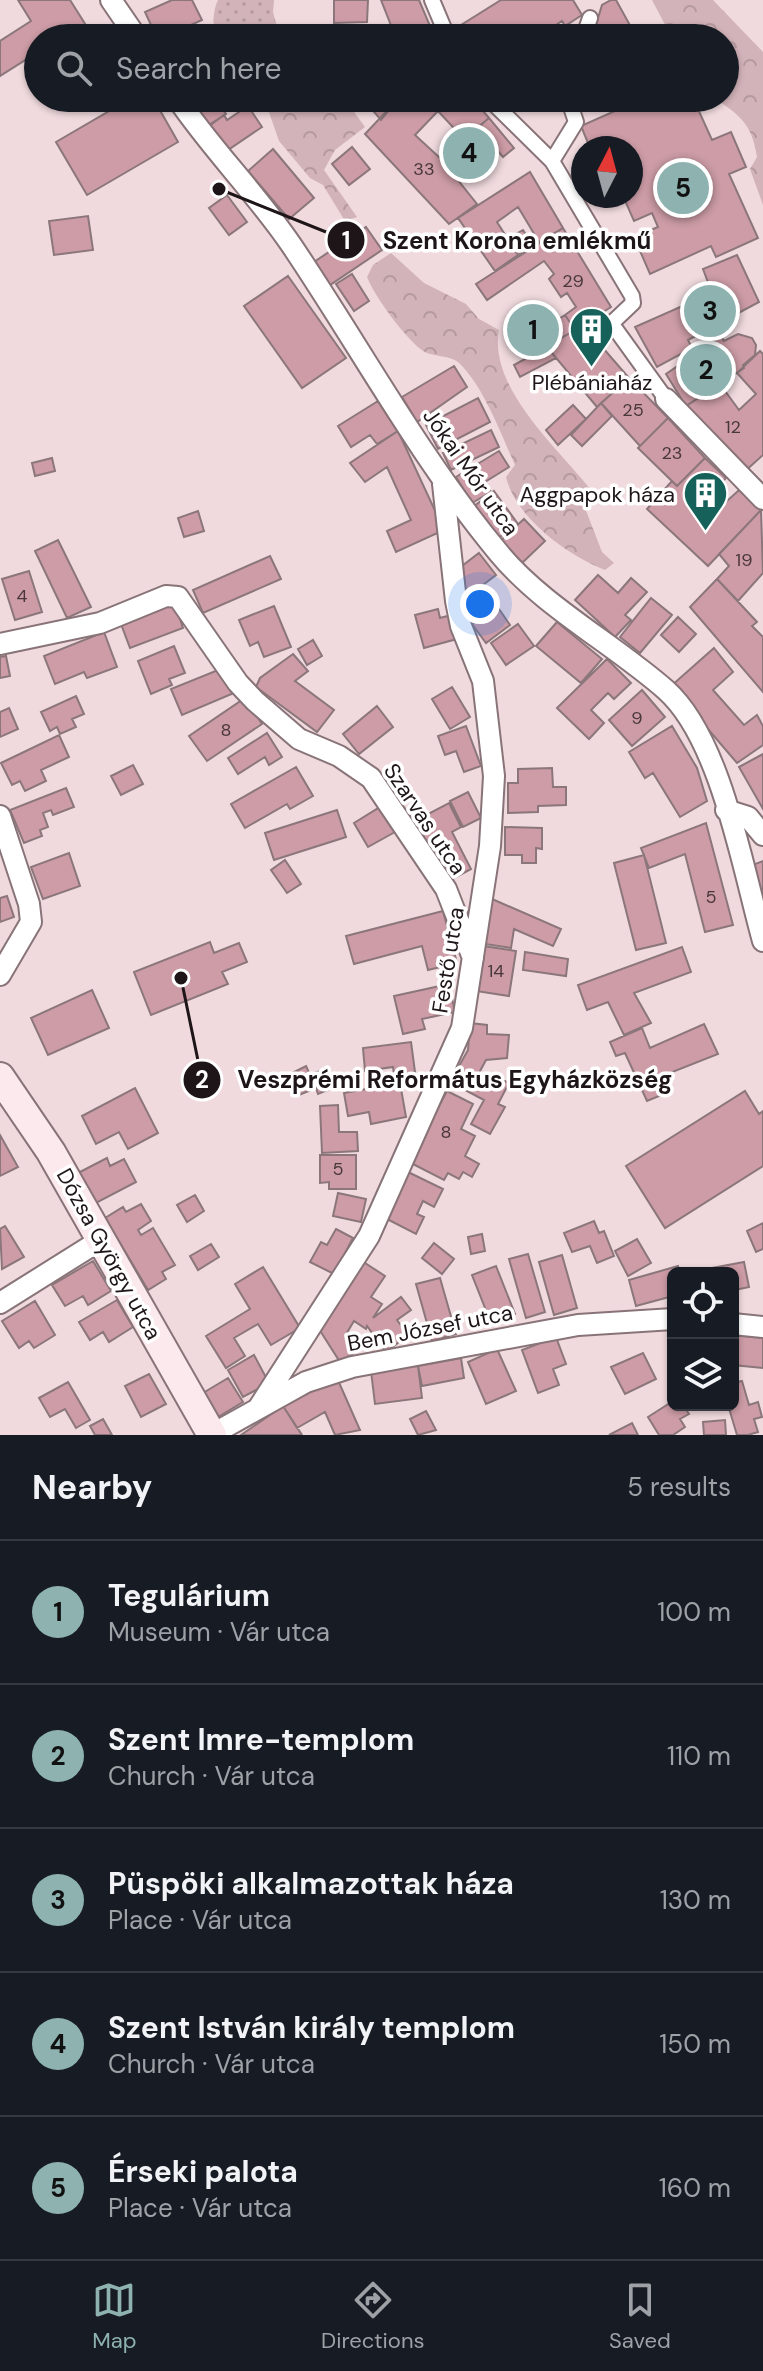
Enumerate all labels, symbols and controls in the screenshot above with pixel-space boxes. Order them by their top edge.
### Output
search box [24,24,739,112]
icon: search [52,46,96,90]
text: Search here [116,49,282,88]
pin: 4 [443,123,495,183]
north arrow [571,136,643,208]
house number: 33 [413,157,435,181]
pin: 5 [657,158,709,218]
callout: Szent Korona emlékmű [326,216,667,264]
text: 1 [342,225,350,256]
text: Szent Korona emlékmű [383,225,651,256]
house number: 29 [562,269,584,293]
pin: 3 [684,281,736,341]
pin: 1 [507,300,559,360]
building icon: Plébániaház [568,305,616,368]
pin: 2 [680,340,732,400]
place label: Plébániaház [532,368,652,397]
house number: 25 [622,398,644,422]
street label: Jókai Mór utca [416,403,526,541]
house number: 12 [725,415,741,439]
house number: 23 [661,441,683,465]
building icon: Aggpapok háza [682,470,730,533]
place label: Aggpapok háza [520,480,675,509]
house number: 19 [736,548,752,572]
house number: 4 [17,584,28,608]
your location [460,584,500,624]
house number: 9 [631,706,643,730]
house number: 8 [221,718,231,742]
street label: Szarvas utca [377,758,473,880]
house number: 5 [706,885,716,909]
street label: Festő utca [425,905,471,1015]
house number: 14 [488,959,504,983]
callout: Veszprémi Református Egyházközség [182,1056,689,1104]
text: 2 [195,1064,209,1095]
text: Veszprémi Református Egyházközség [238,1064,672,1095]
house number: 8 [441,1120,451,1144]
house number: 5 [333,1157,343,1181]
street label: Dózsa György utca [50,1163,168,1345]
map controls [667,1267,739,1411]
button: locate [667,1267,739,1339]
street label: Bem József utca [345,1298,515,1358]
button: layers [667,1339,739,1411]
text: Nearby [32,1465,152,1510]
text: 5 results [627,1470,731,1504]
text: Tegulárium [108,1576,270,1615]
text: 1 [53,1595,63,1629]
text: 100 m [657,1595,731,1629]
text: Museum · Vár utca [108,1615,330,1649]
text: Szent Imre-templom [108,1720,414,1759]
text: 2 [50,1739,66,1773]
text: 110 m [667,1739,731,1773]
text: Church · Vár utca [108,1759,315,1793]
text: Püspöki alkalmazottak háza [108,1864,514,1903]
text: 3 [50,1883,66,1917]
text: 130 m [660,1883,731,1917]
text: Place · Vár utca [108,1903,292,1937]
text: Szent István király templom [108,2008,515,2047]
text: 4 [50,2027,66,2061]
text: 150 m [659,2027,731,2061]
text: Church · Vár utca [108,2047,315,2081]
text: Érseki palota [108,2152,298,2191]
text: 5 [50,2171,66,2205]
text: 160 m [659,2171,731,2205]
text: Place · Vár utca [108,2191,292,2225]
tab: Map [92,2278,137,2355]
tab: Directions [321,2278,425,2355]
tab: Saved [609,2278,671,2355]

